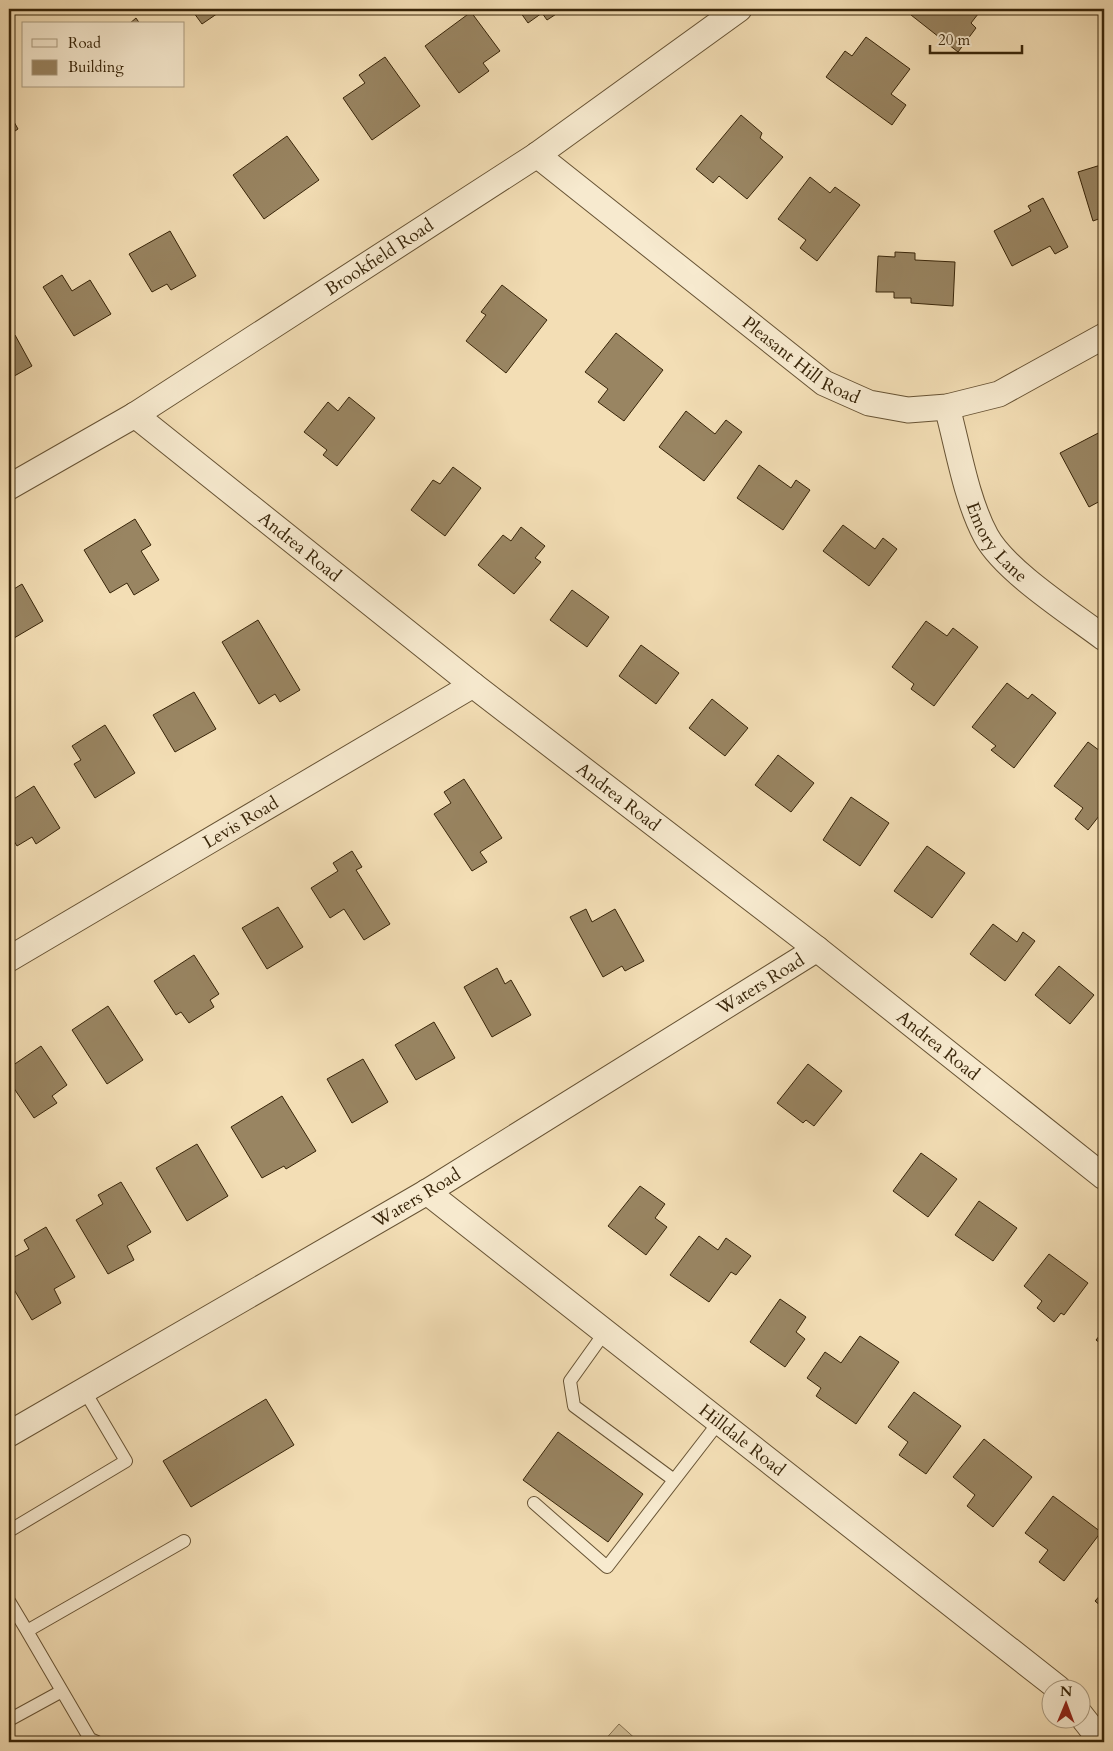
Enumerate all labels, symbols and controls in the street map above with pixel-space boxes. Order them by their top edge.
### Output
legend [22,22,185,88]
scale bar [930,22,1023,54]
text: 20 m [938,30,970,50]
text: Road [68,33,101,53]
text: Building [68,57,124,77]
street label: Brookfield Road [320,212,439,301]
street label: Pleasant Hill Road [737,310,864,410]
street label: Emory Lane [960,499,1033,588]
street label: Andrea Road [253,506,347,588]
street label: Andrea Road [571,756,666,837]
street label: Levis Road [198,790,283,854]
street label: Waters Road [711,947,809,1021]
street label: Andrea Road [891,1005,985,1086]
street label: Waters Road [367,1161,466,1234]
street label: Hilldale Road [694,1398,791,1482]
north arrow [1040,1678,1090,1728]
text: N [1060,1682,1072,1701]

